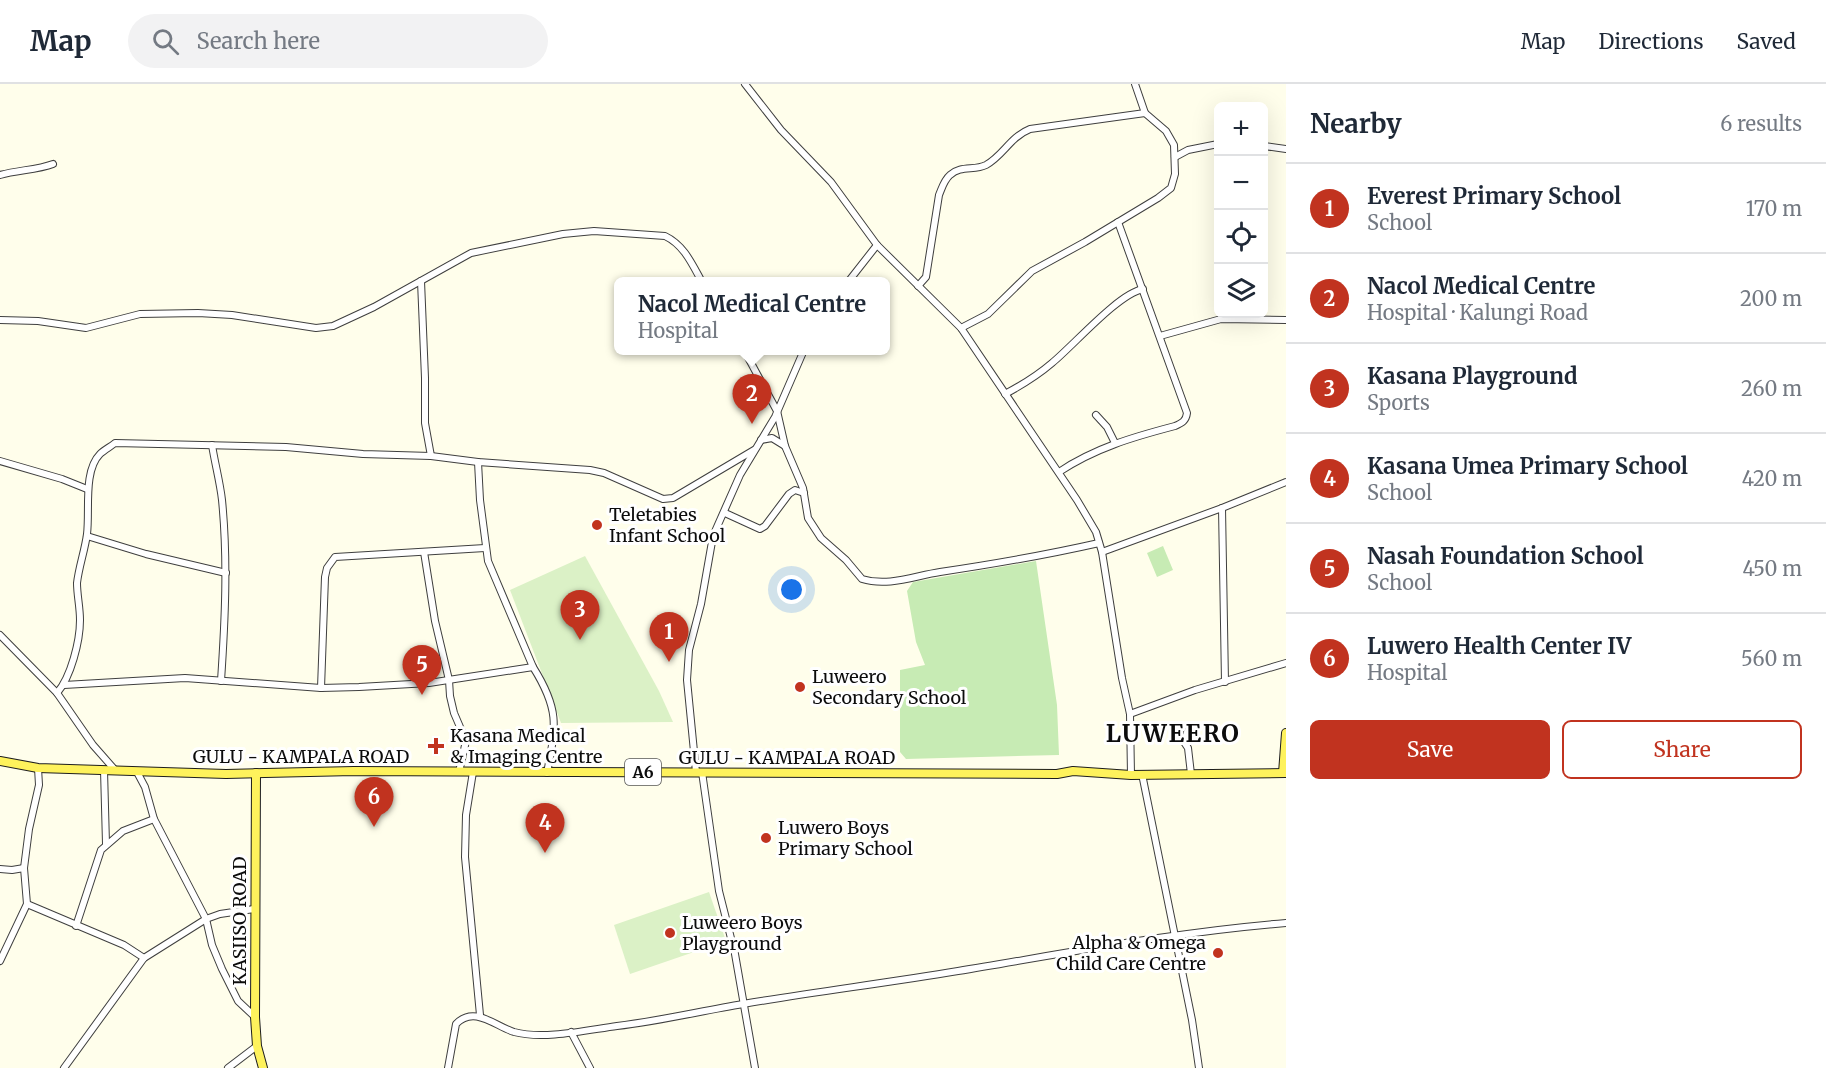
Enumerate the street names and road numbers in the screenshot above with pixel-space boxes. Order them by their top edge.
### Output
street label: GULU - KAMPALA ROAD [193,745,409,768]
street label: GULU - KAMPALA ROAD [679,746,895,769]
road number: A6 [625,759,661,785]
street label: KASIISO ROAD [228,857,251,985]

